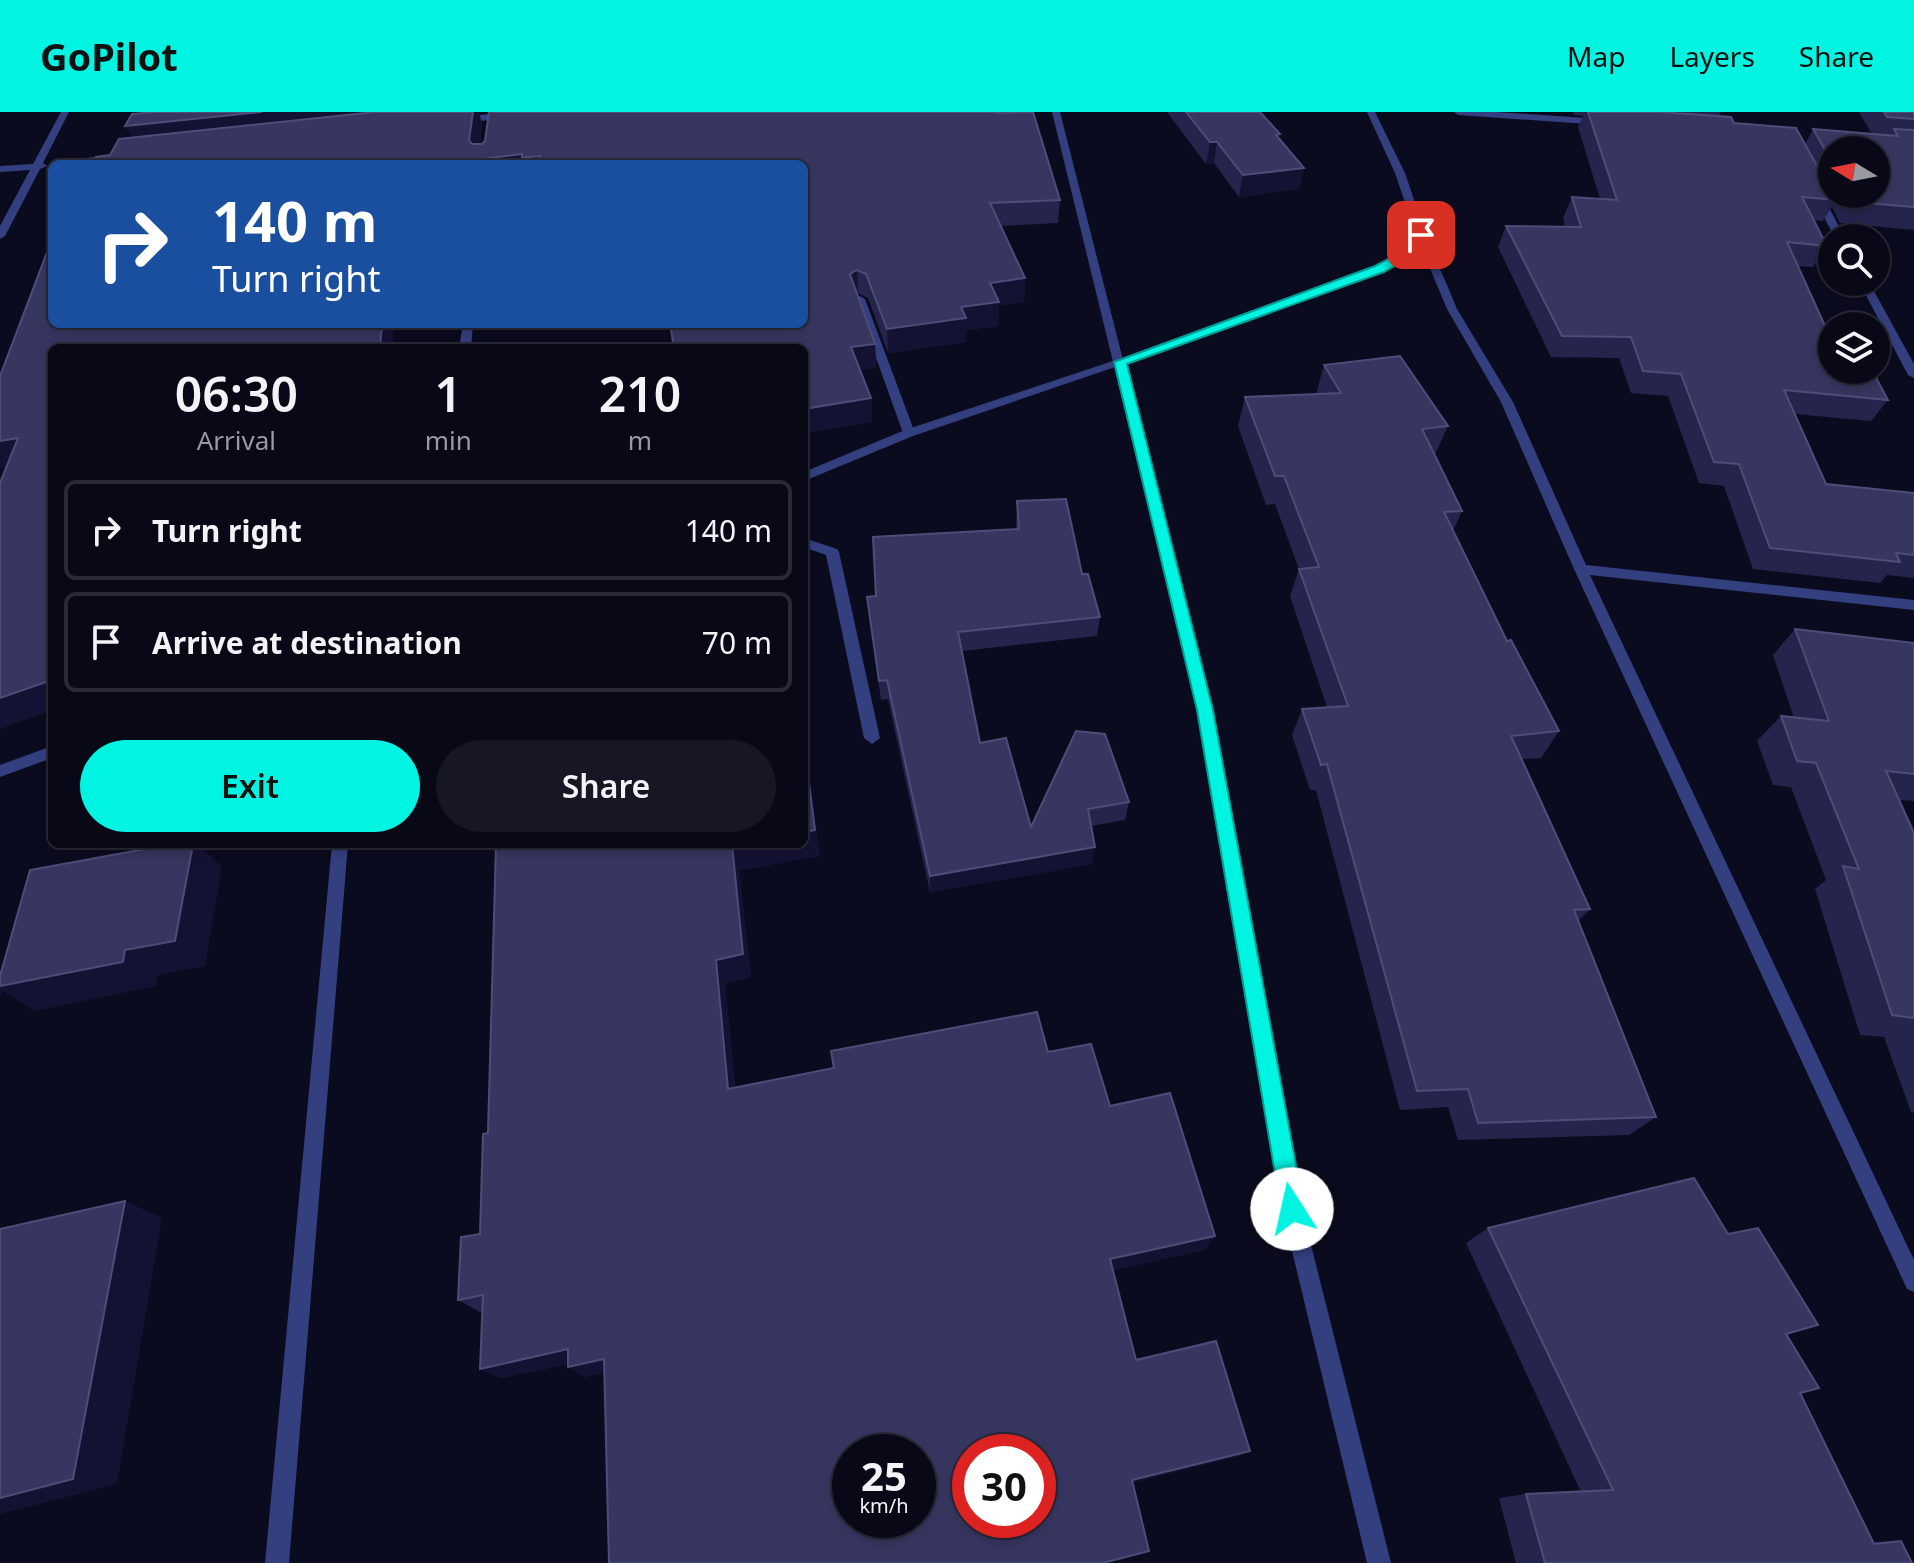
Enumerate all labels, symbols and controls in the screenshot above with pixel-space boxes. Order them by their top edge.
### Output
text: GoPilot [40,30,178,82]
text: Map [1567,37,1625,75]
text: Layers [1669,37,1755,75]
text: Share [1799,37,1874,75]
north arrow [1818,136,1890,208]
map controls [1818,136,1890,384]
text: 140 m [212,182,377,258]
icon: right [80,192,184,296]
pin [1387,201,1455,269]
icon: arrive [1399,213,1443,257]
button: search [1818,224,1890,296]
text: Turn right [212,254,380,303]
button: layers [1818,312,1890,384]
text: 06:30 [175,361,298,426]
text: 1 [435,361,462,426]
text: 210 [599,361,681,426]
text: Arrival [197,422,276,458]
text: min [425,422,472,458]
text: m [628,422,652,458]
icon: right [84,508,128,552]
text: Turn right [152,510,302,551]
text: 140 m [685,510,772,551]
icon: arrive [84,620,128,664]
text: Arrive at destination [152,622,462,663]
text: 70 m [702,622,772,663]
button: Exit [80,740,420,832]
button: Share [436,740,776,832]
position arrow [1250,1167,1334,1251]
speed limit sign: 30 [952,1434,1056,1538]
text: 25 [861,1448,907,1503]
text: km/h [859,1492,909,1519]

